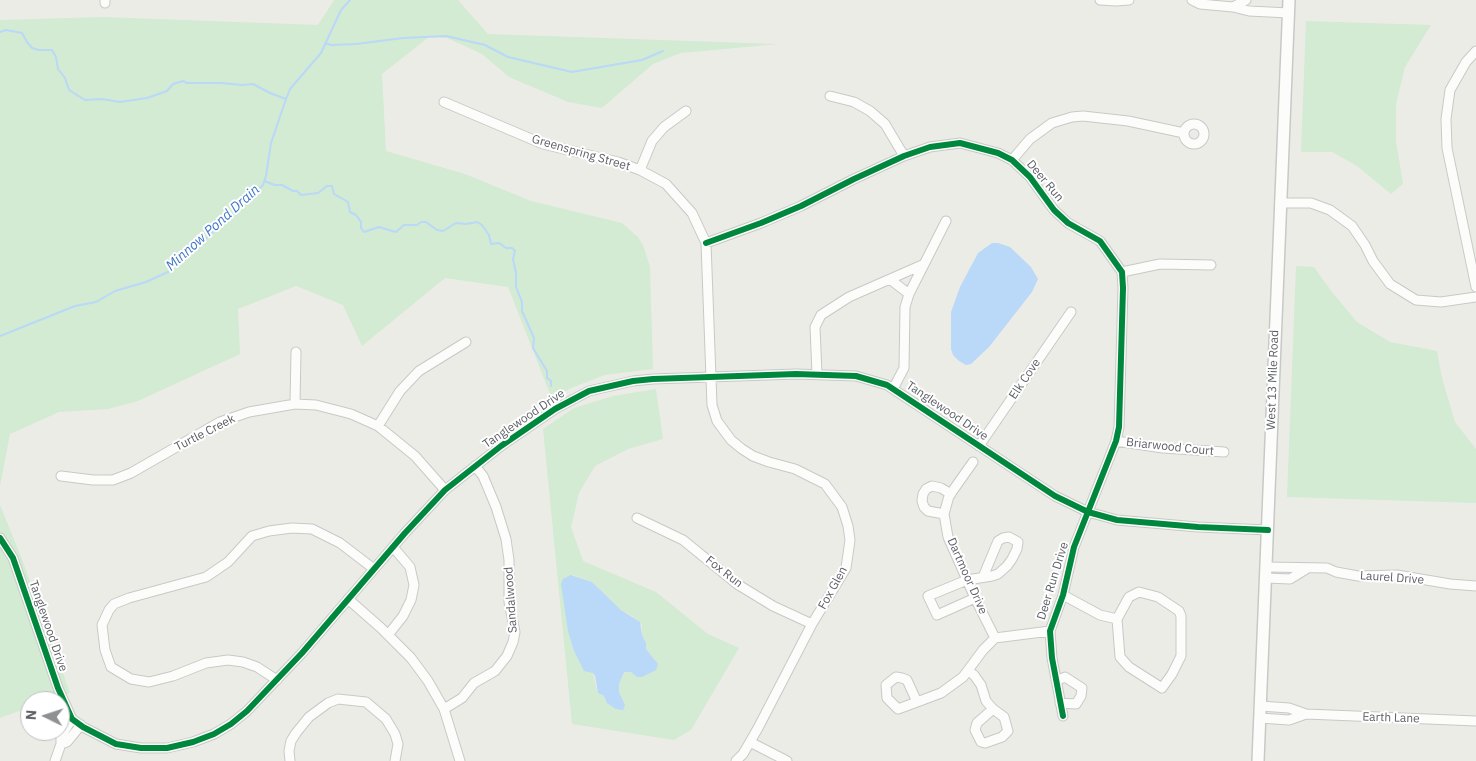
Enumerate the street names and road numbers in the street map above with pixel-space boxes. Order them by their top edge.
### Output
street label: Greenspring Street [530,132,632,174]
street label: Deer Run [1023,157,1067,205]
street label: West 13 Mile Road [1264,330,1282,430]
street label: Elk Cove [1006,356,1044,402]
street label: Tanglewood Drive [903,378,991,444]
street label: Tanglewood Drive [480,386,568,452]
street label: Turtle Creek [172,412,238,454]
street label: Briarwood Court [1125,435,1215,459]
street label: Dartmoor Drive [944,536,990,616]
street label: Deer Run Drive [1034,540,1072,622]
street label: Fox Run [703,553,745,591]
street label: Fox Glen [815,564,851,612]
street label: Sandalwood [502,566,520,634]
street label: Laurel Drive [1360,569,1424,587]
street label: Tanglewood Drive [26,578,70,674]
street label: Earth Lane [1362,710,1420,726]

